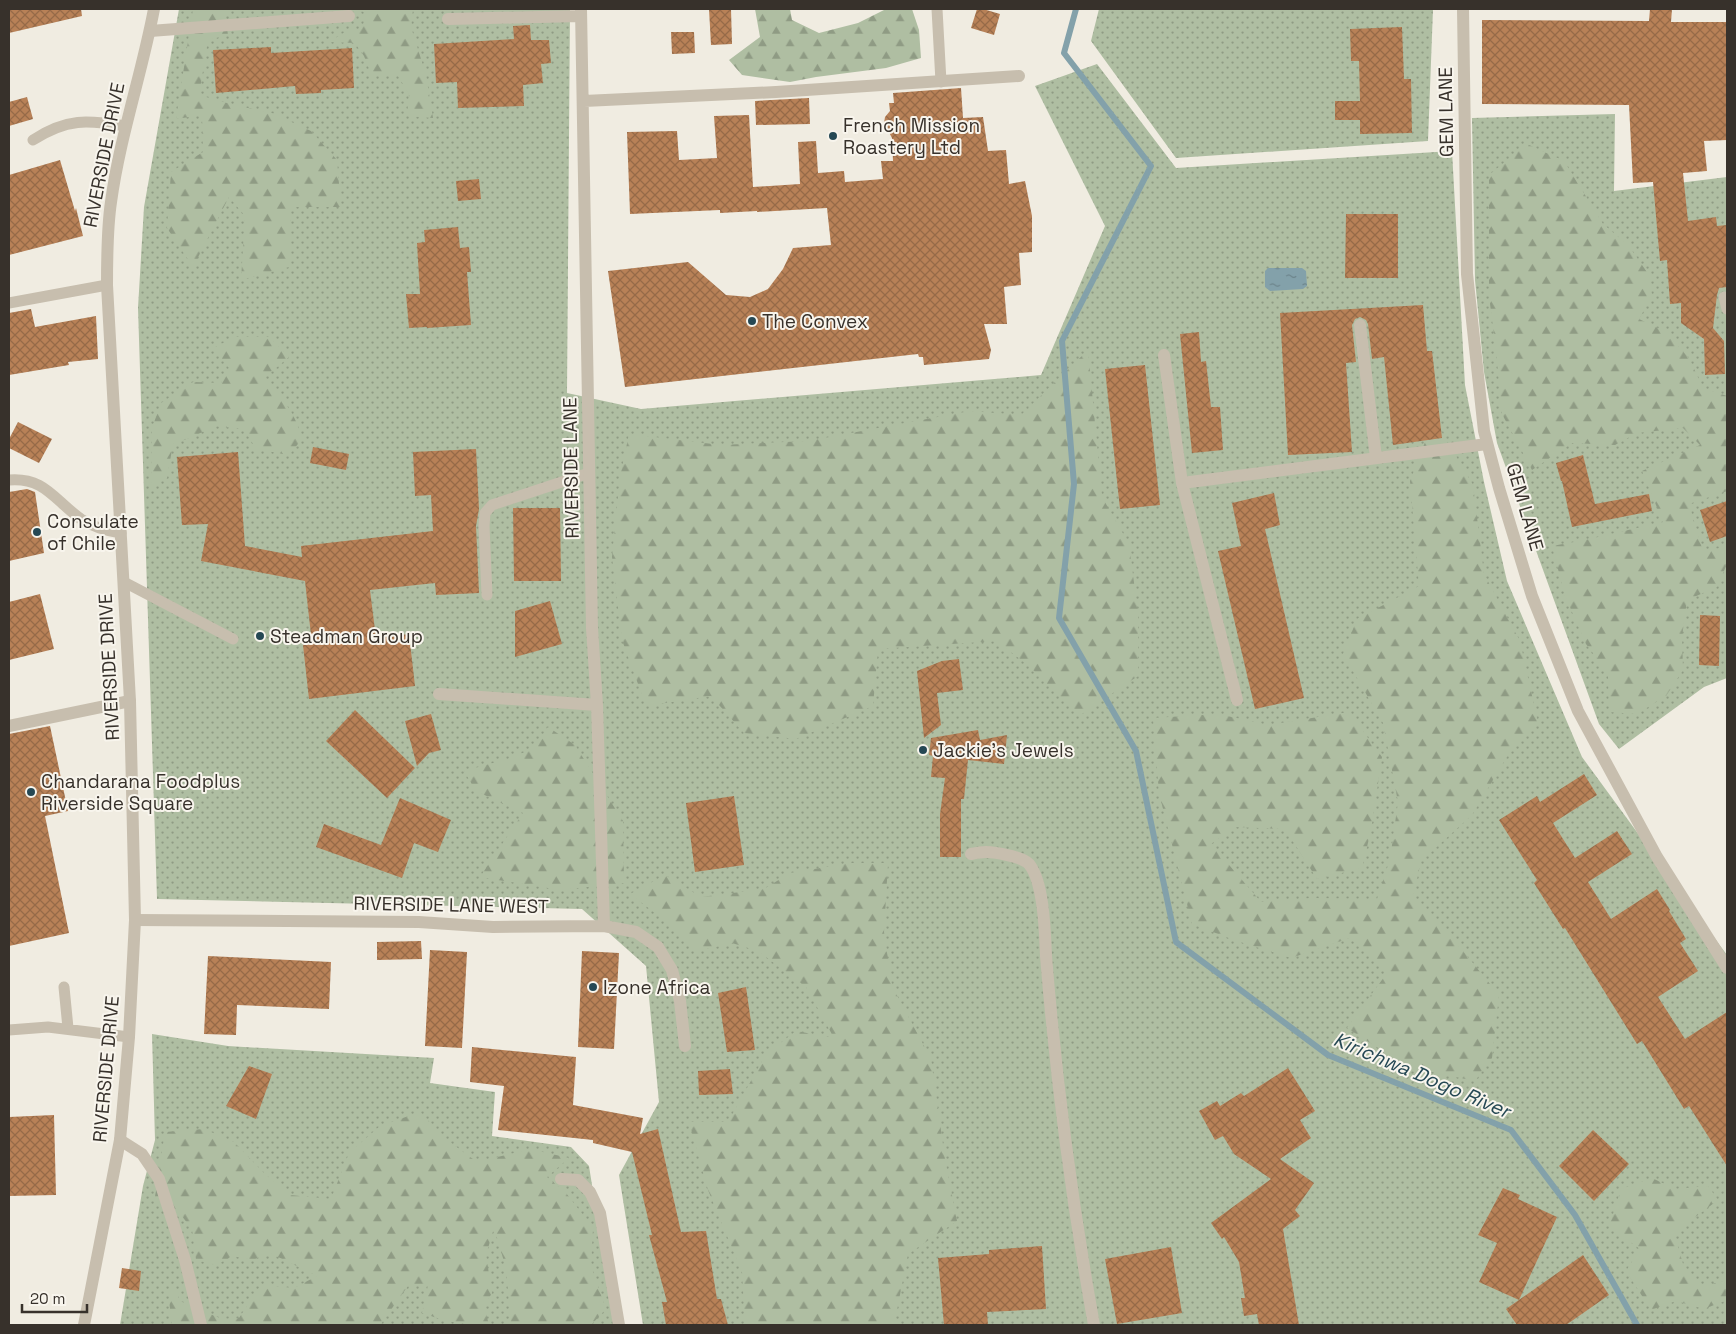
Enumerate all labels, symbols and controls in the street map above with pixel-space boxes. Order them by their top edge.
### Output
street label: GEM LANE [1433,67,1459,157]
street label: RIVERSIDE DRIVE [78,80,130,230]
place label: French Mission Roastery Ltd [843,113,980,160]
marker: French Mission Roastery Ltd [827,130,839,142]
place label: The Convex [762,309,868,334]
marker: The Convex [746,315,758,327]
street label: RIVERSIDE LANE [557,397,585,539]
street label: GEM LANE [1501,460,1549,554]
place label: Consulate of Chile [47,509,139,556]
marker: Consulate of Chile [31,526,43,538]
street label: RIVERSIDE DRIVE [93,593,125,741]
place label: Steadman Group [270,624,423,649]
marker: Steadman Group [254,630,266,642]
place label: Jackie's Jewels [933,738,1074,763]
marker: Jackie's Jewels [917,744,929,756]
place label: Chandarana Foodplus Riverside Square [41,769,240,816]
marker: Chandarana Foodplus Riverside Square [25,786,37,798]
street label: RIVERSIDE LANE WEST [353,891,549,919]
place label: Izone Africa [603,975,711,1000]
marker: Izone Africa [587,981,599,993]
street label: RIVERSIDE DRIVE [87,995,125,1143]
water label: Kirichwa Dogo River [1330,1026,1517,1125]
scale bar [22,1282,88,1314]
text: 20 m [30,1289,65,1308]

